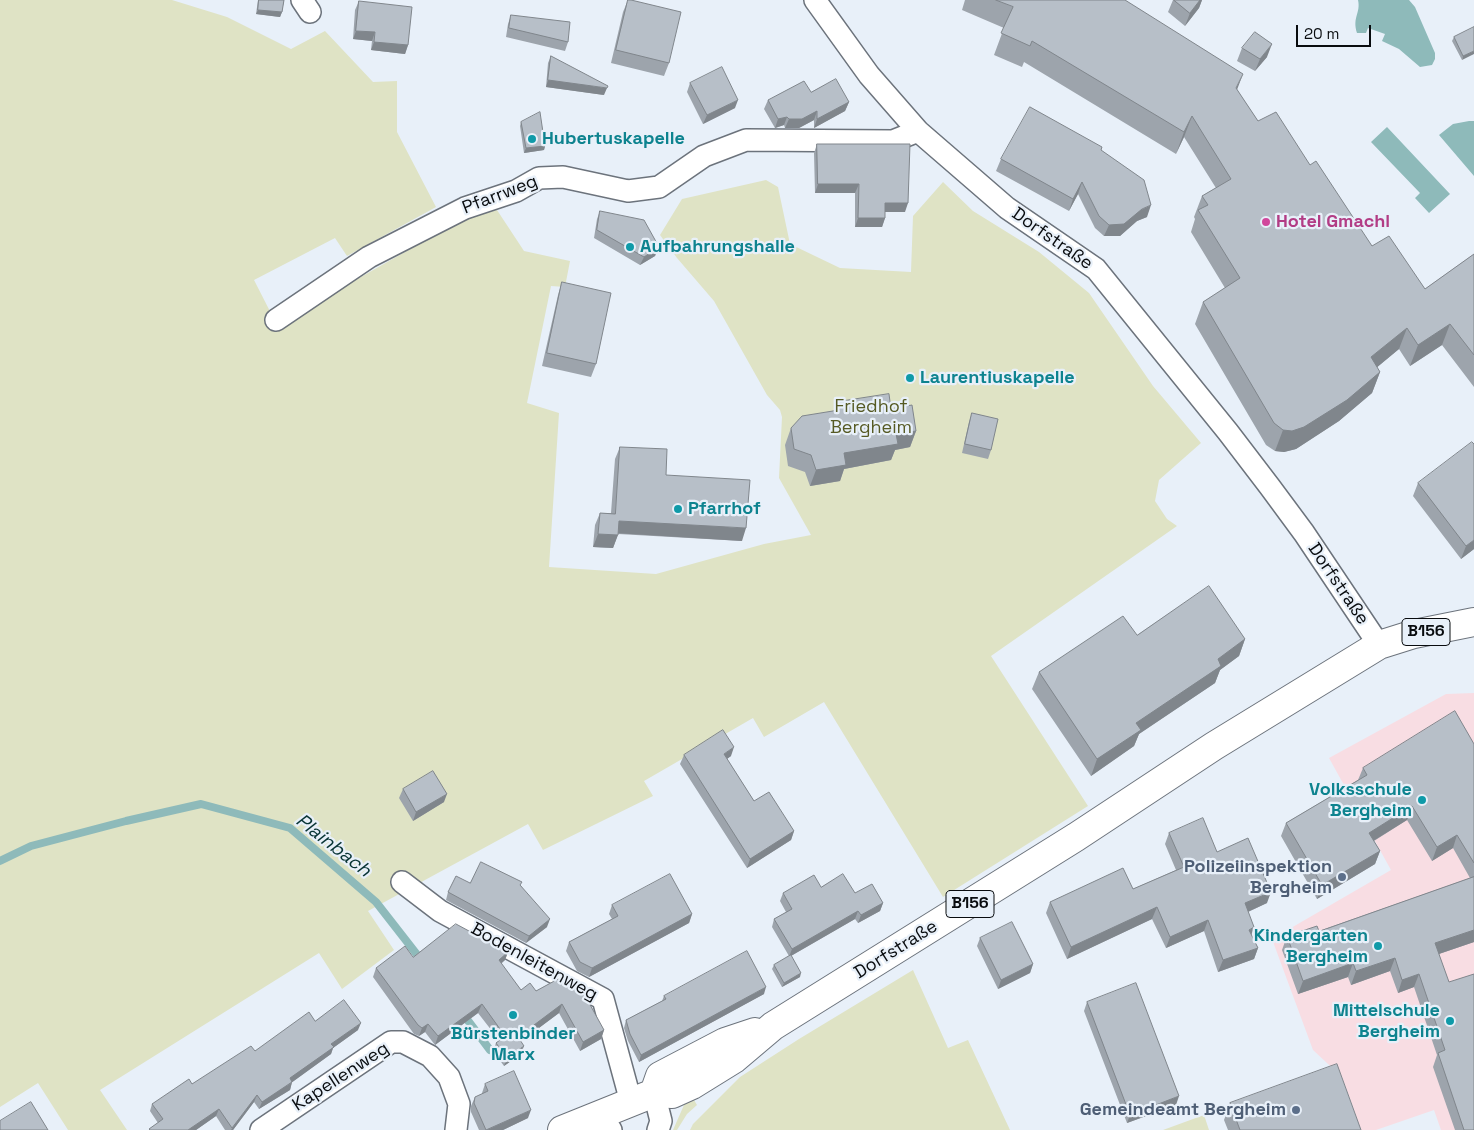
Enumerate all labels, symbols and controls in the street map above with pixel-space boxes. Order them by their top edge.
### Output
scale bar [1299,15,1374,47]
text: 20 m [1304,24,1339,43]
place label: Hubertuskapelle [542,128,685,150]
marker: Hubertuskapelle [526,133,538,145]
street label: Pfarrweg [459,171,541,219]
street label: Dorfstraße [1007,203,1097,275]
place label: Hotel Gmachl [1276,211,1390,233]
marker: Hotel Gmachl [1260,216,1272,228]
place label: Aufbahrungshalle [640,236,795,258]
marker: Aufbahrungshalle [624,241,636,253]
place label: Laurentiuskapelle [920,367,1075,389]
marker: Laurentiuskapelle [904,372,916,384]
park label: Friedhof Bergheim [830,396,912,438]
place label: Pfarrhof [688,498,761,520]
marker: Pfarrhof [672,503,684,515]
street label: Dorfstraße [1303,539,1373,629]
road number: B156 [1402,618,1450,646]
place label: Volksschule Bergheim [1309,779,1412,822]
marker: Volksschule Bergheim [1416,794,1428,806]
water label: Plainbach [291,810,375,882]
place label: Polizeiinspektion Bergheim [1184,856,1332,899]
marker: Polizeiinspektion Bergheim [1336,871,1348,883]
road number: B156 [946,891,994,918]
street label: Dorfstraße [850,916,942,984]
street label: Bodenleitenweg [467,918,601,1006]
place label: Kindergarten Bergheim [1254,925,1368,968]
marker: Kindergarten Bergheim [1372,940,1384,952]
place label: Mittelschule Bergheim [1333,1000,1440,1042]
marker: Bürstenbinder Marx [507,1009,519,1021]
marker: Mittelschule Bergheim [1444,1015,1456,1027]
place label: Bürstenbinder Marx [451,1023,575,1066]
street label: Kapellenweg [289,1038,393,1116]
place label: Gemeindeamt Bergheim [1080,1099,1286,1121]
marker: Gemeindeamt Bergheim [1290,1104,1302,1116]

